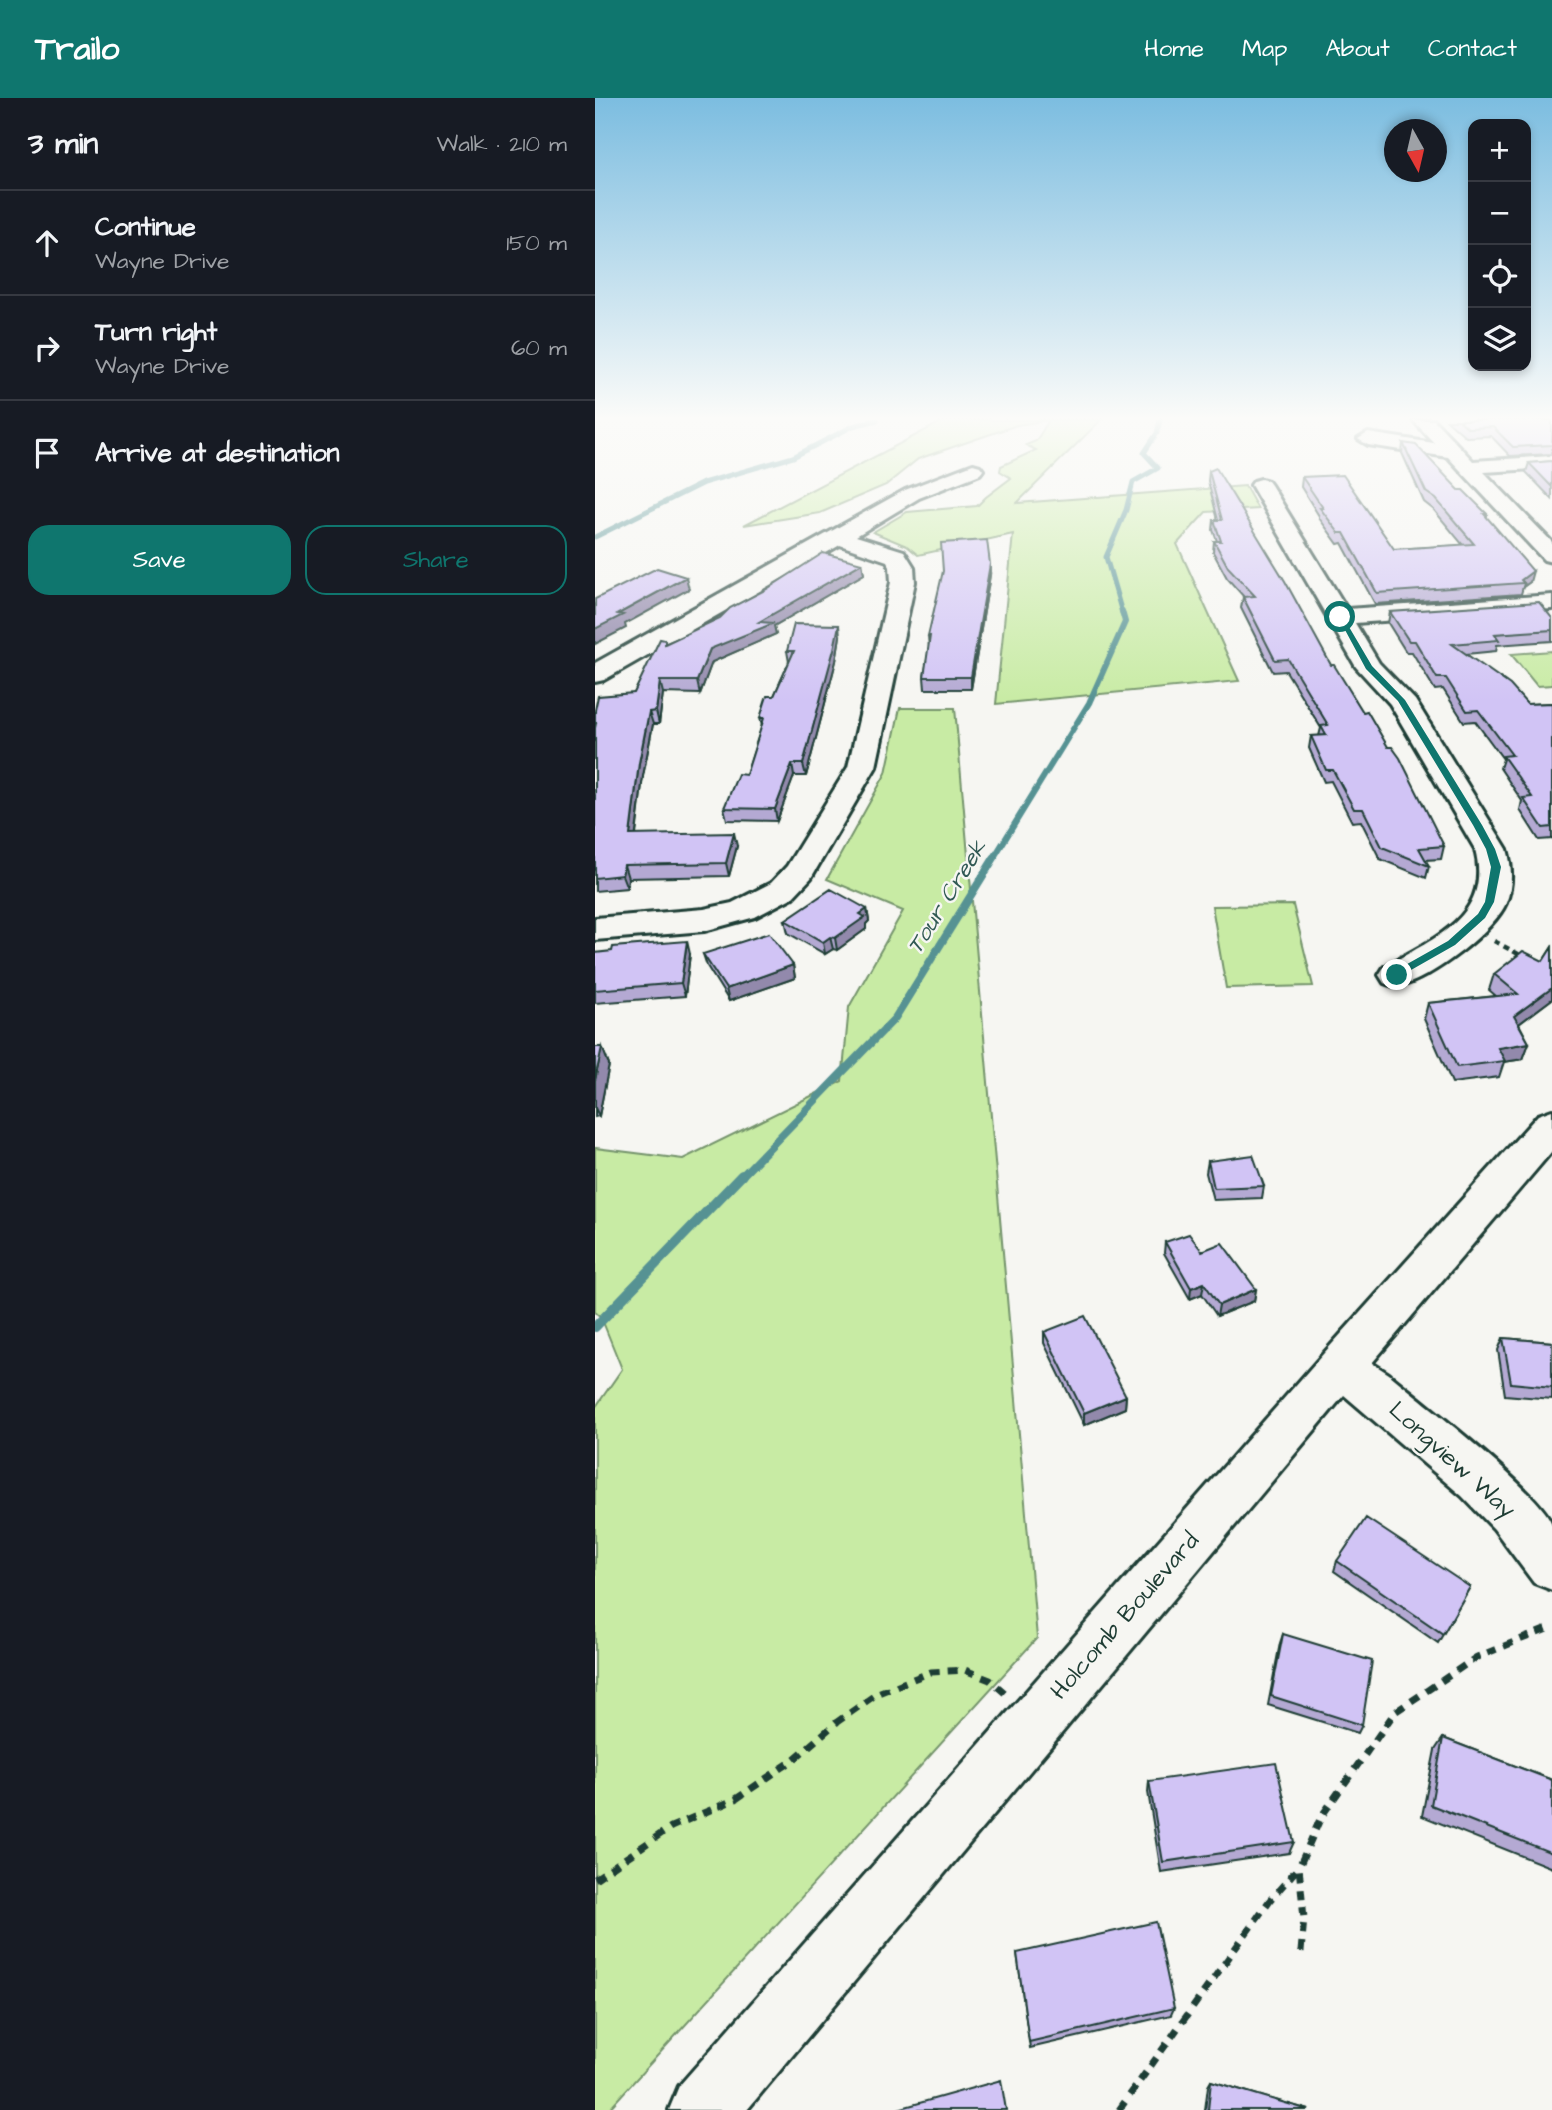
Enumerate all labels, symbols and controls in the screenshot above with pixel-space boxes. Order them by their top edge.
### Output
text: Trailo [35,26,119,72]
text: Home [1144,32,1204,66]
text: Map [1242,32,1287,66]
text: About [1325,32,1390,66]
text: Contact [1428,32,1517,66]
north arrow [1384,119,1447,182]
map controls [1468,119,1531,371]
button: + [1468,119,1531,182]
text: 3 min [28,123,98,165]
text: Walk · 210 m [437,128,567,160]
button: − [1468,182,1531,245]
text: Continue [95,209,196,245]
icon: ahead [28,224,66,262]
text: 150 m [506,227,567,259]
text: Wayne Drive [95,245,230,277]
button: locate [1468,245,1531,308]
button: layers [1468,308,1531,371]
text: Turn right [95,314,217,350]
icon: right [28,329,66,367]
text: 60 m [511,332,567,364]
text: Wayne Drive [95,350,230,382]
icon: arrive [28,434,66,472]
text: Arrive at destination [95,435,340,471]
button: Save [28,525,291,595]
button: Share [305,525,567,595]
route start [1324,601,1355,632]
water label: Tour Creek [899,833,995,960]
route end [1381,959,1412,990]
street label: Longview Way [1380,1394,1523,1527]
street label: Holcomb Boulevard [1043,1525,1207,1707]

